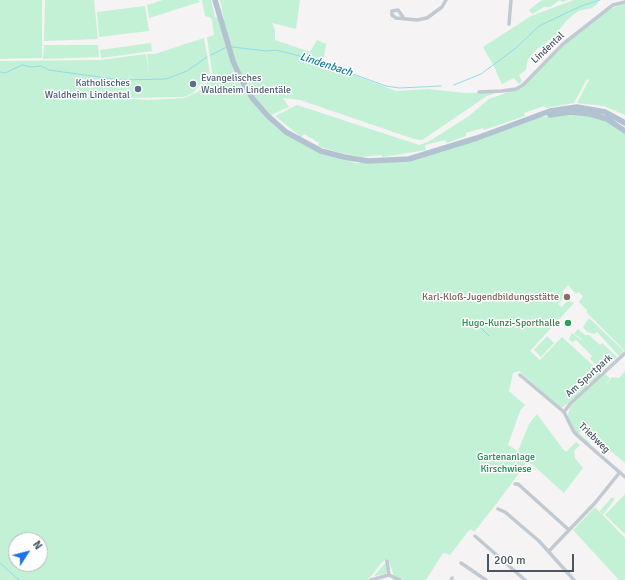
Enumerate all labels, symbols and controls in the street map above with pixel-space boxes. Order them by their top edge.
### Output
street label: Lindental [529,30,567,66]
water label: Lindenbach [298,50,354,80]
place label: Evangelisches Waldheim Lindentäle [201,72,291,96]
place label: Katholisches Waldheim Lindental [45,77,130,100]
marker: Evangelisches Waldheim Lindentäle [188,79,198,89]
marker: Katholisches Waldheim Lindental [133,84,143,94]
place label: Karl-Kloß-Jugendbildungsstätte [422,291,559,303]
marker: Karl-Kloß-Jugendbildungsstätte [562,292,572,302]
place label: Hugo-Kunzi-Sporthalle [462,317,560,329]
marker: Hugo-Kunzi-Sporthalle [563,318,573,328]
street label: Am Sportpark [563,352,615,400]
street label: Triebweg [576,420,612,456]
park label: Gartenanlage Kirschwiese [477,451,535,474]
north arrow [8,532,48,572]
text: N [30,538,45,552]
scale bar [489,546,576,572]
text: 200 m [494,553,526,568]

